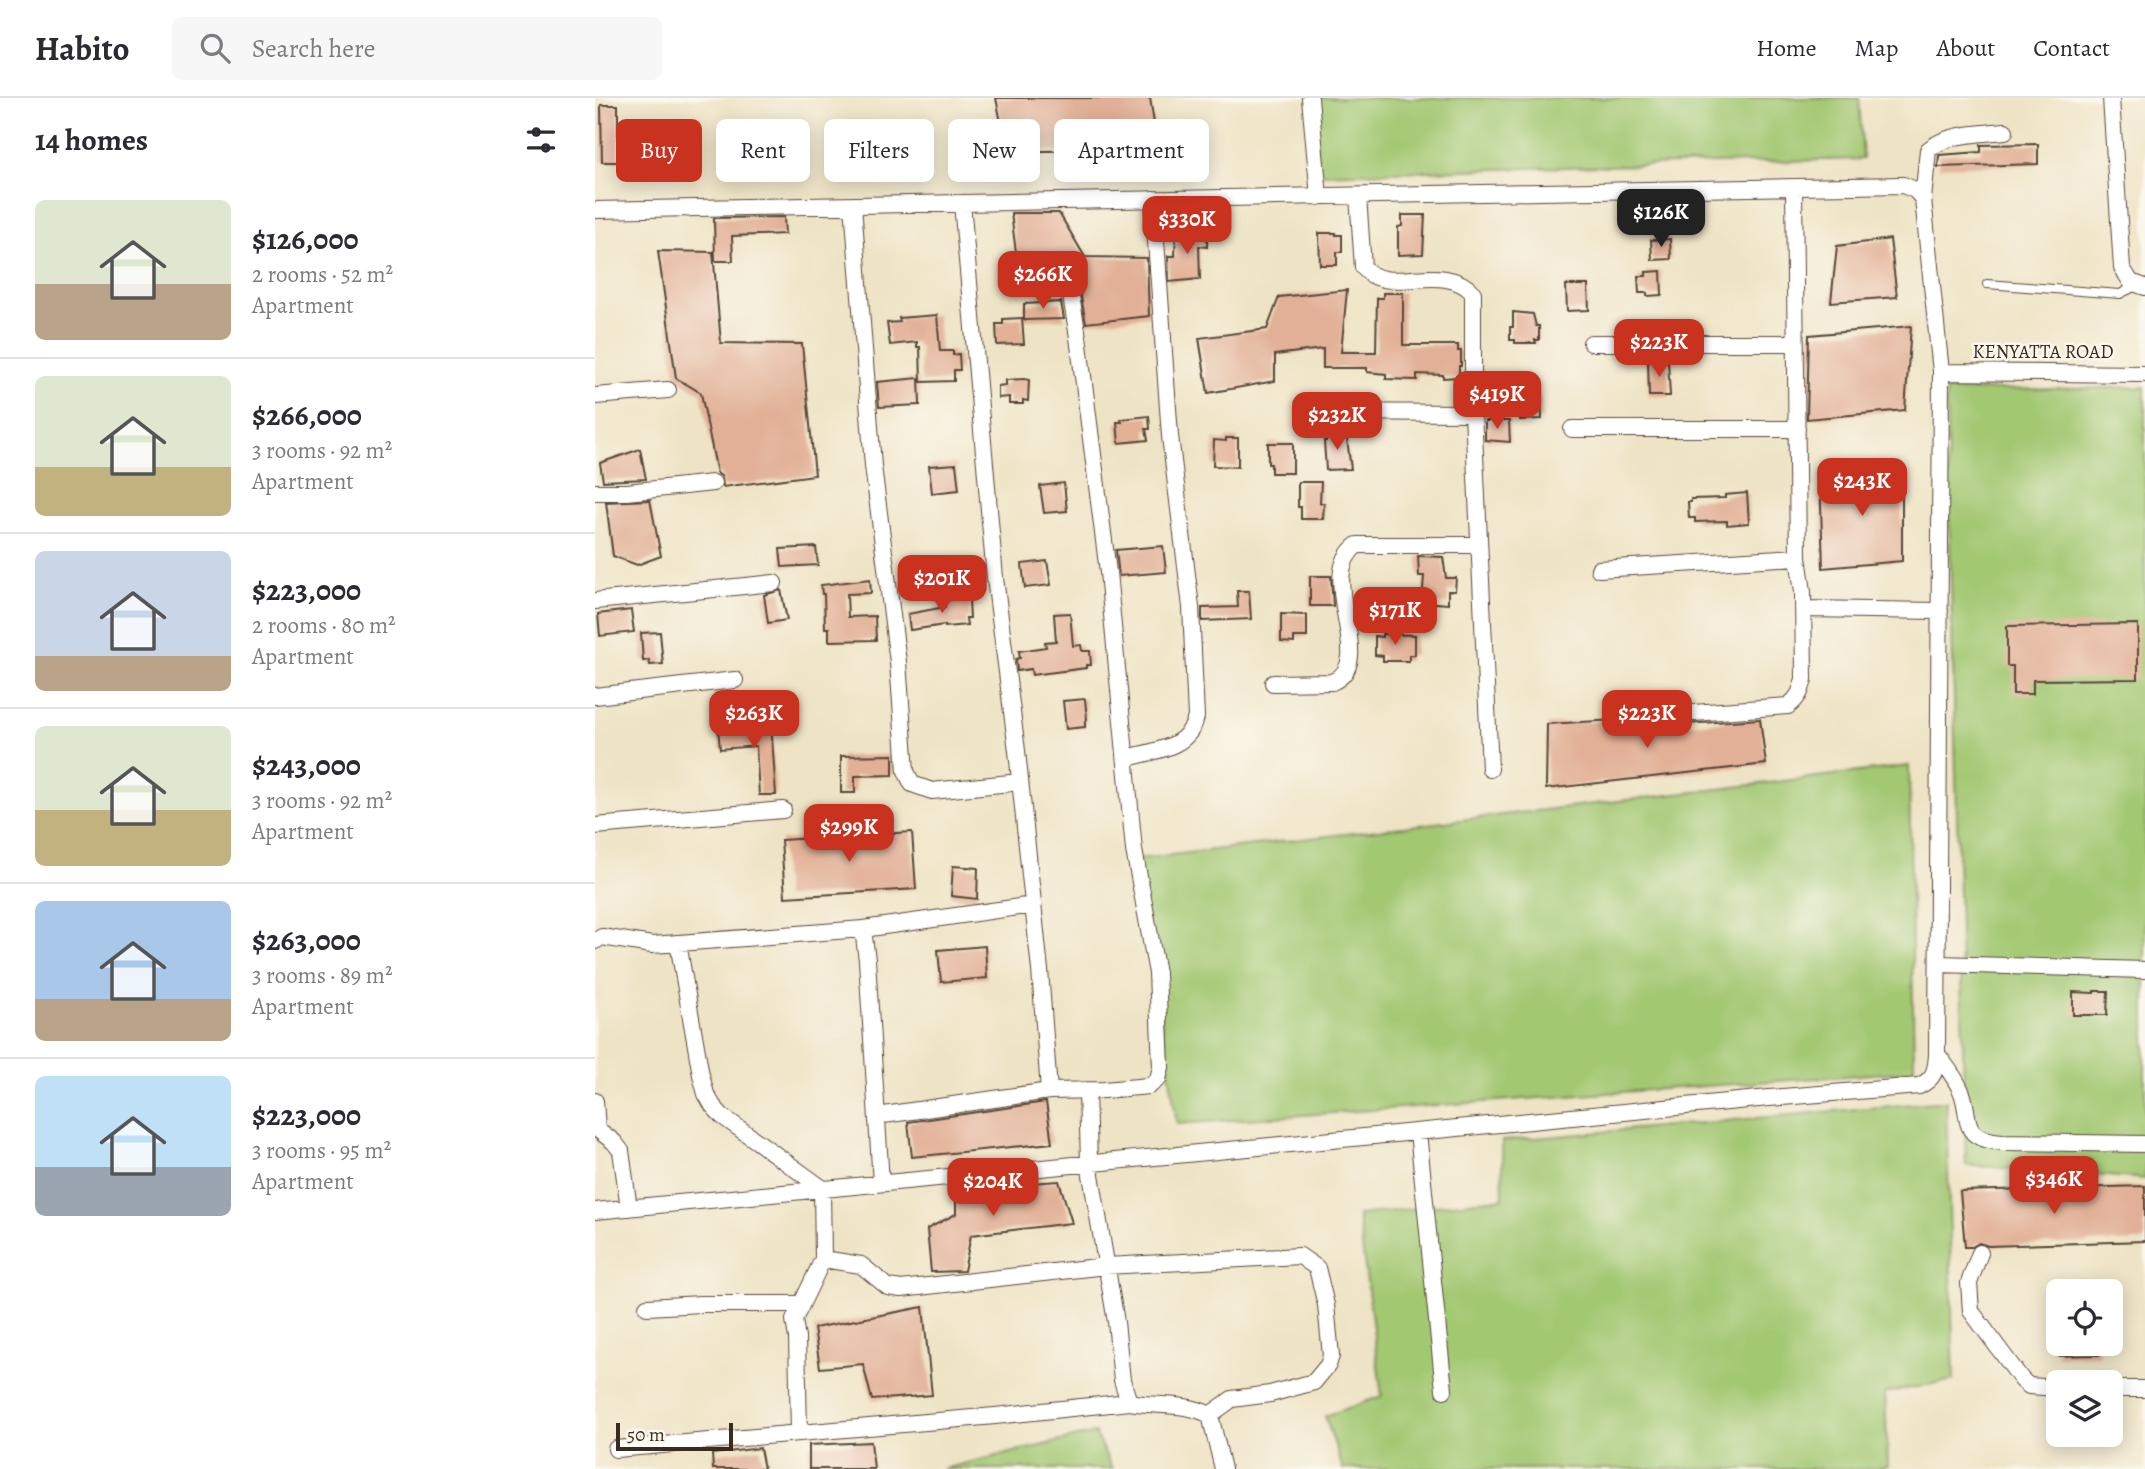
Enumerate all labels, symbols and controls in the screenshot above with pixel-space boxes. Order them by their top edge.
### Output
search box [172,17,662,80]
text: Habito [35,26,130,71]
icon: search [196,29,234,67]
text: Search here [252,31,375,66]
text: Home [1756,32,1817,64]
text: Map [1855,32,1899,64]
text: About [1937,32,1995,64]
text: Contact [2033,32,2110,64]
chip: Buy [616,119,702,182]
chip: Rent [716,119,810,182]
chip: Filters [824,119,934,182]
chip: New [948,119,1040,182]
chip: Apartment [1054,119,1209,182]
text: 14 homes [35,120,148,160]
icon: filters [522,121,560,159]
pin: $126K [1612,190,1710,249]
text: $126K [1633,196,1689,227]
pin: $330K [1138,197,1236,256]
text: $330K [1158,203,1216,234]
text: $126,000 [252,219,359,259]
icon: home [91,228,175,312]
pin: $266K [994,252,1092,311]
text: $266K [1014,258,1072,289]
text: 2 rooms · 52 m² [252,259,393,290]
text: Apartment [252,290,354,321]
pin: $223K [1610,320,1708,379]
text: $223K [1630,326,1688,357]
street label: KENYATTA ROAD [1972,339,2114,365]
pin: $419K [1448,372,1546,431]
text: $419K [1469,378,1525,409]
pin: $232K [1288,392,1386,452]
text: $266,000 [252,395,362,435]
text: $232K [1308,399,1366,430]
icon: home [91,404,175,488]
text: 3 rooms · 92 m² [252,435,392,466]
pin: $243K [1813,458,1911,518]
text: $243K [1833,465,1891,496]
text: Apartment [252,466,354,497]
pin: $201K [893,556,991,615]
text: $201K [914,562,970,593]
text: $223,000 [252,570,361,610]
icon: home [91,579,175,663]
pin: $171K [1346,588,1444,647]
text: $171K [1369,594,1421,625]
text: 2 rooms · 80 m² [252,610,396,641]
text: Apartment [252,641,354,672]
pin: $263K [705,690,803,750]
pin: $223K [1598,690,1696,750]
text: $263K [725,697,783,728]
text: $223K [1618,697,1676,728]
text: $243,000 [252,745,361,785]
icon: home [91,754,175,838]
text: 3 rooms · 92 m² [252,785,392,816]
pin: $299K [800,804,898,864]
text: $299K [820,811,878,842]
text: Apartment [252,816,354,847]
text: $263,000 [252,920,361,960]
icon: home [91,929,175,1013]
text: 3 rooms · 89 m² [252,960,393,991]
text: Apartment [252,991,354,1022]
text: $223,000 [252,1095,361,1135]
icon: home [91,1104,175,1188]
text: 3 rooms · 95 m² [252,1135,391,1166]
pin: $346K [2005,1156,2103,1216]
pin: $204K [944,1158,1042,1218]
text: $346K [2025,1163,2083,1194]
text: $204K [963,1165,1023,1196]
text: Apartment [252,1166,354,1197]
map controls [2046,1279,2123,1447]
button: locate [2046,1279,2123,1356]
button: layers [2046,1370,2123,1447]
scale bar [616,1420,733,1452]
text: 50 m [627,1422,665,1448]

